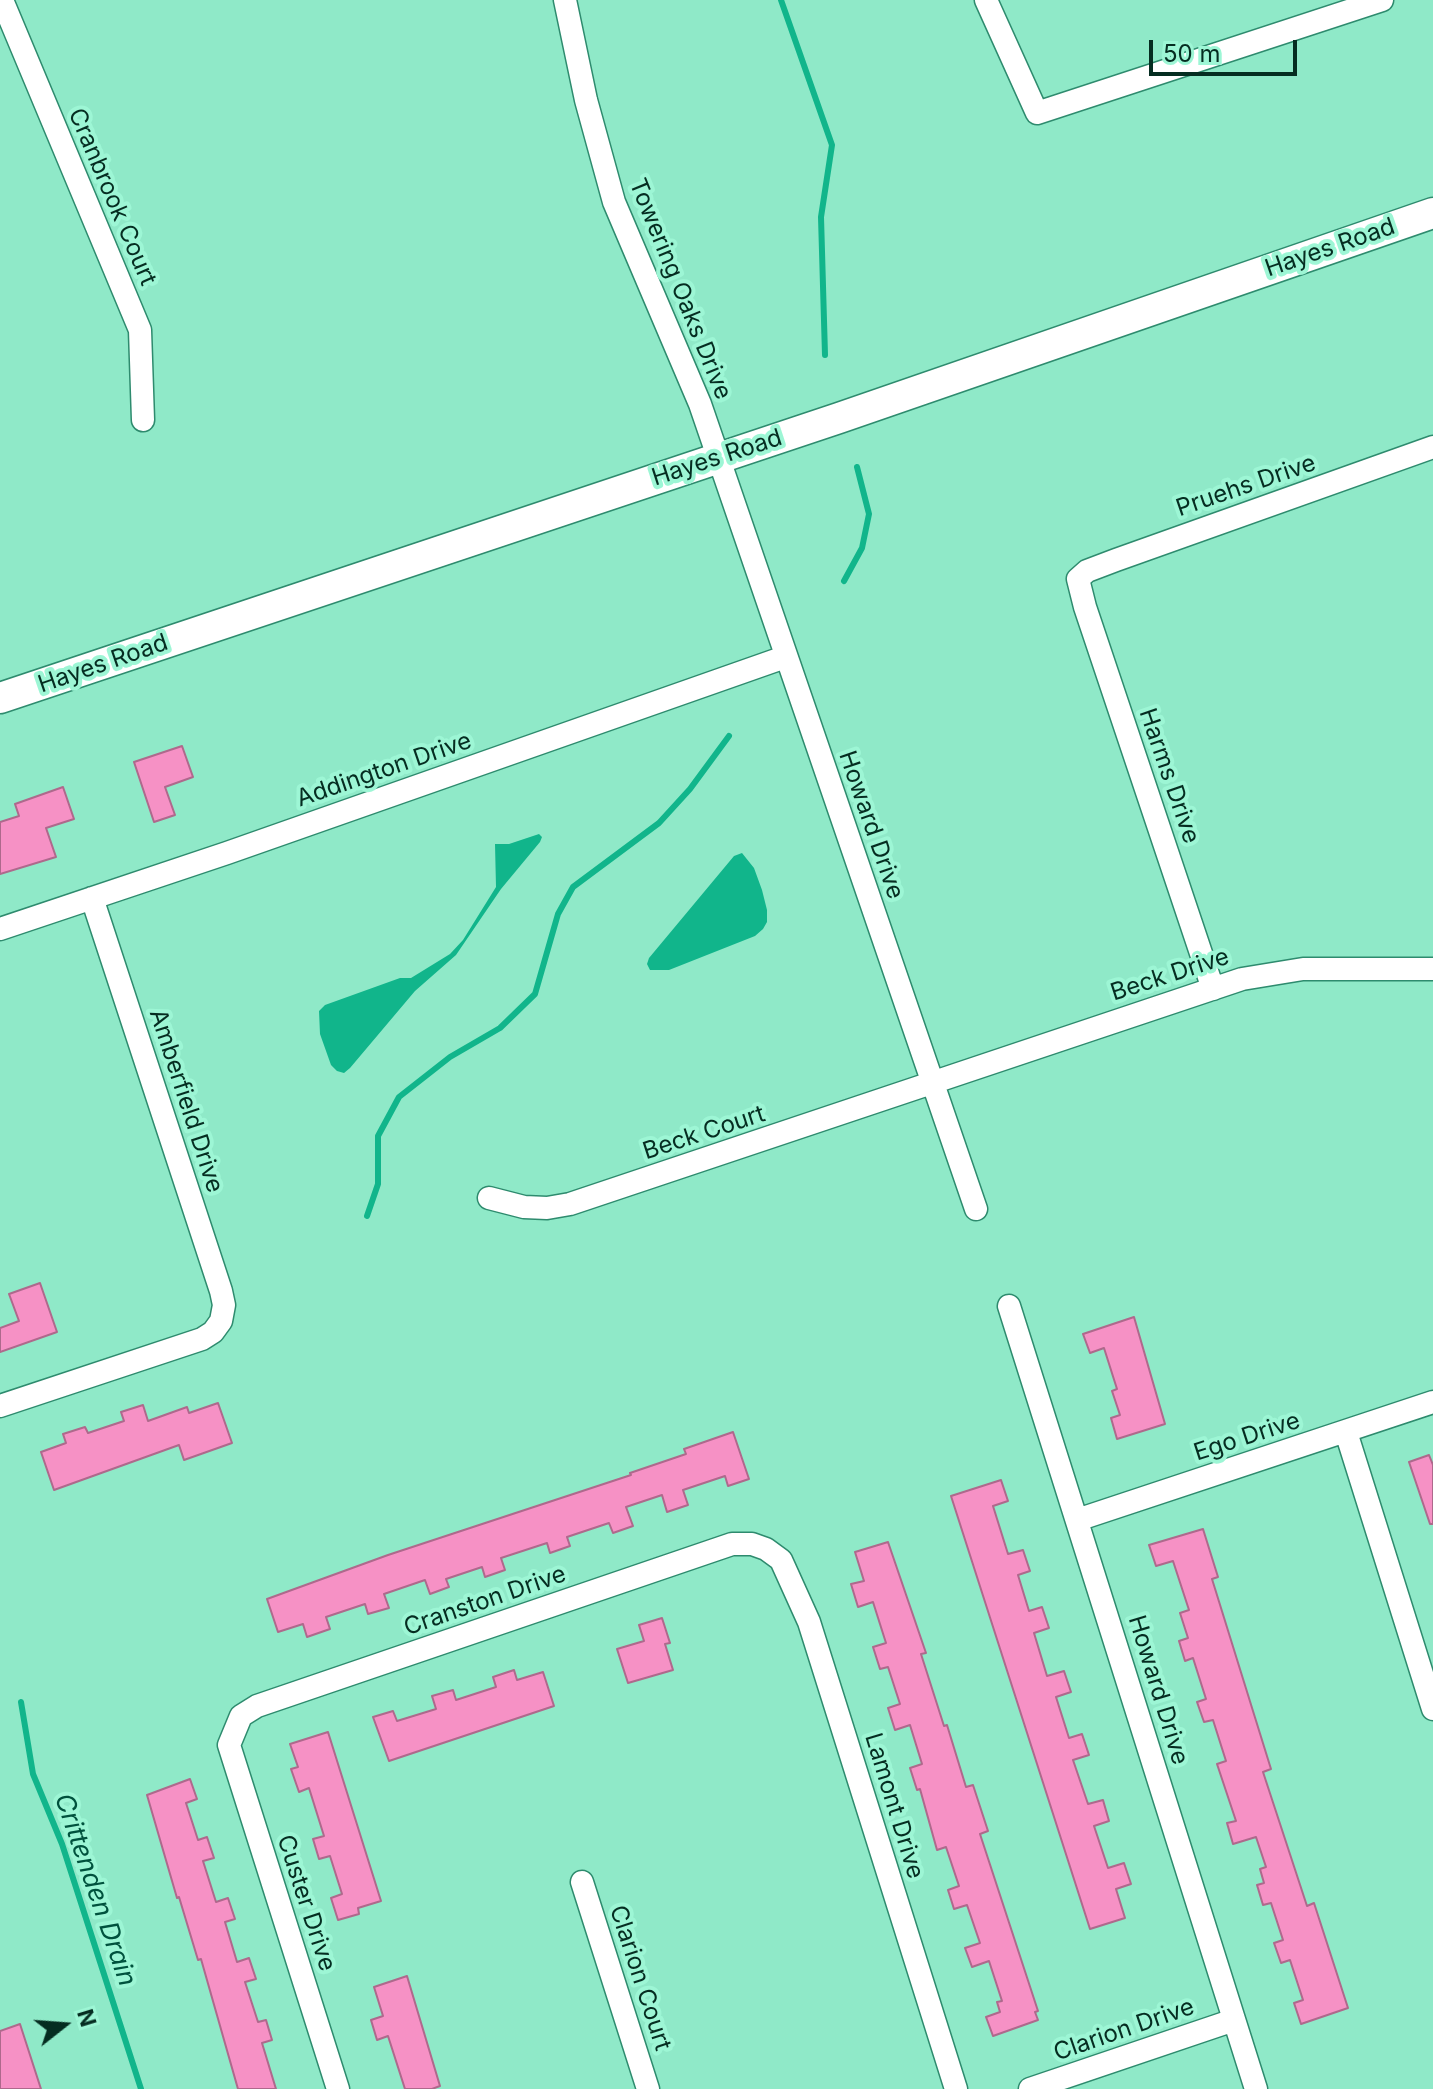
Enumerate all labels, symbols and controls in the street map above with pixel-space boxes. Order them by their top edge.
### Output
scale bar [1153,24,1301,74]
text: 50 m [1163,39,1221,68]
street label: Cranbrook Court [62,104,162,290]
street label: Towering Oaks Drive [623,174,737,404]
street label: Hayes Road [1261,212,1399,284]
street label: Hayes Road [648,423,786,493]
street label: Pruehs Drive [1172,449,1320,523]
street label: Hayes Road [34,628,172,700]
street label: Harms Drive [1132,705,1206,847]
street label: Addington Drive [293,727,475,813]
street label: Howard Drive [832,747,910,903]
street label: Beck Drive [1107,942,1233,1008]
street label: Amberfield Drive [143,1006,229,1196]
street label: Beck Court [639,1100,769,1166]
street label: Ego Drive [1190,1406,1304,1468]
street label: Cranston Drive [400,1560,570,1642]
street label: Howard Drive [1122,1612,1194,1768]
street label: Lamont Drive [858,1730,930,1882]
water label: Crittenden Drain [47,1790,143,1990]
street label: Custer Drive [270,1831,342,1975]
street label: Clarion Court [603,1902,677,2054]
north arrow [24,1985,104,2065]
street label: Clarion Drive [1050,1992,1198,2068]
text: N [72,2006,102,2030]

